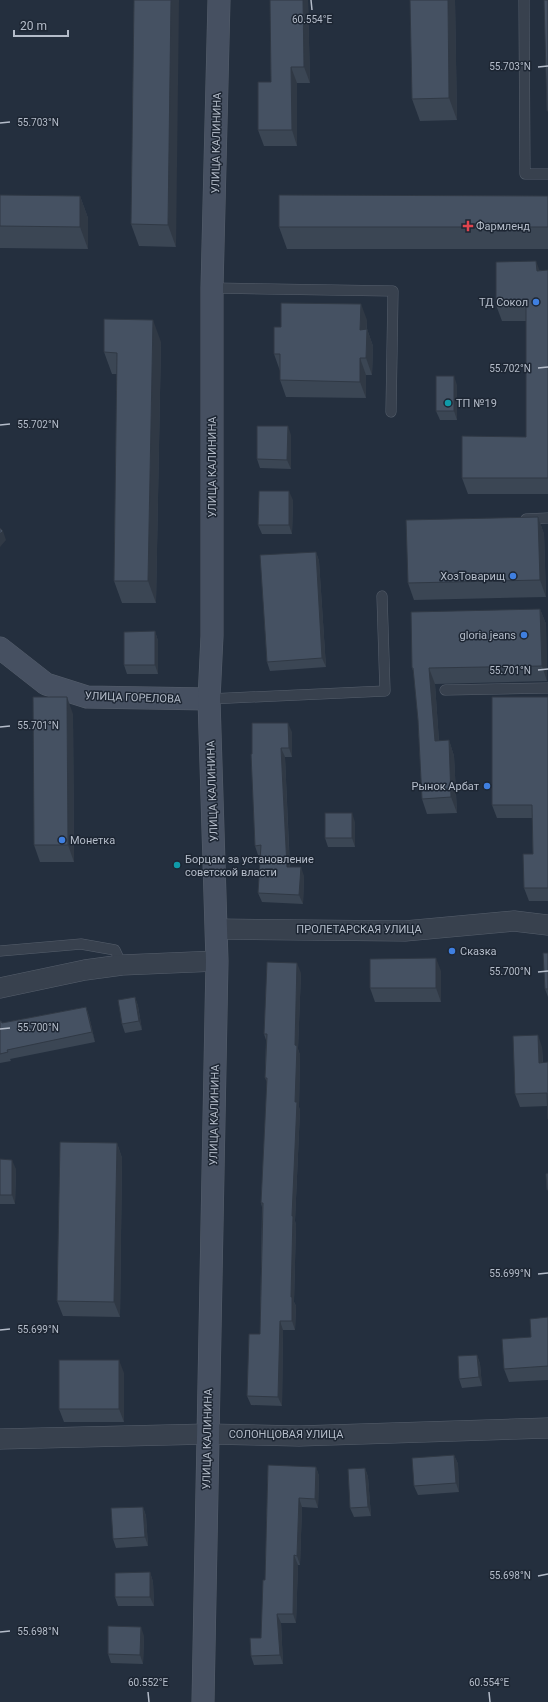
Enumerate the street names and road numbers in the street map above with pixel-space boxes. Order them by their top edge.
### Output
street label: УЛИЦА КАЛИНИНА [209,92,224,194]
street label: УЛИЦА КАЛИНИНА [206,416,219,518]
street label: УЛИЦА ГОРЕЛОВА [85,689,182,706]
street label: УЛИЦА КАЛИНИНА [204,739,221,842]
street label: ПРОЛЕТАРСКАЯ УЛИЦА [296,923,422,936]
street label: УЛИЦА КАЛИНИНА [207,1064,222,1166]
street label: УЛИЦА КАЛИНИНА [200,1388,215,1490]
street label: СОЛОНЦОВАЯ УЛИЦА [229,1428,344,1441]

